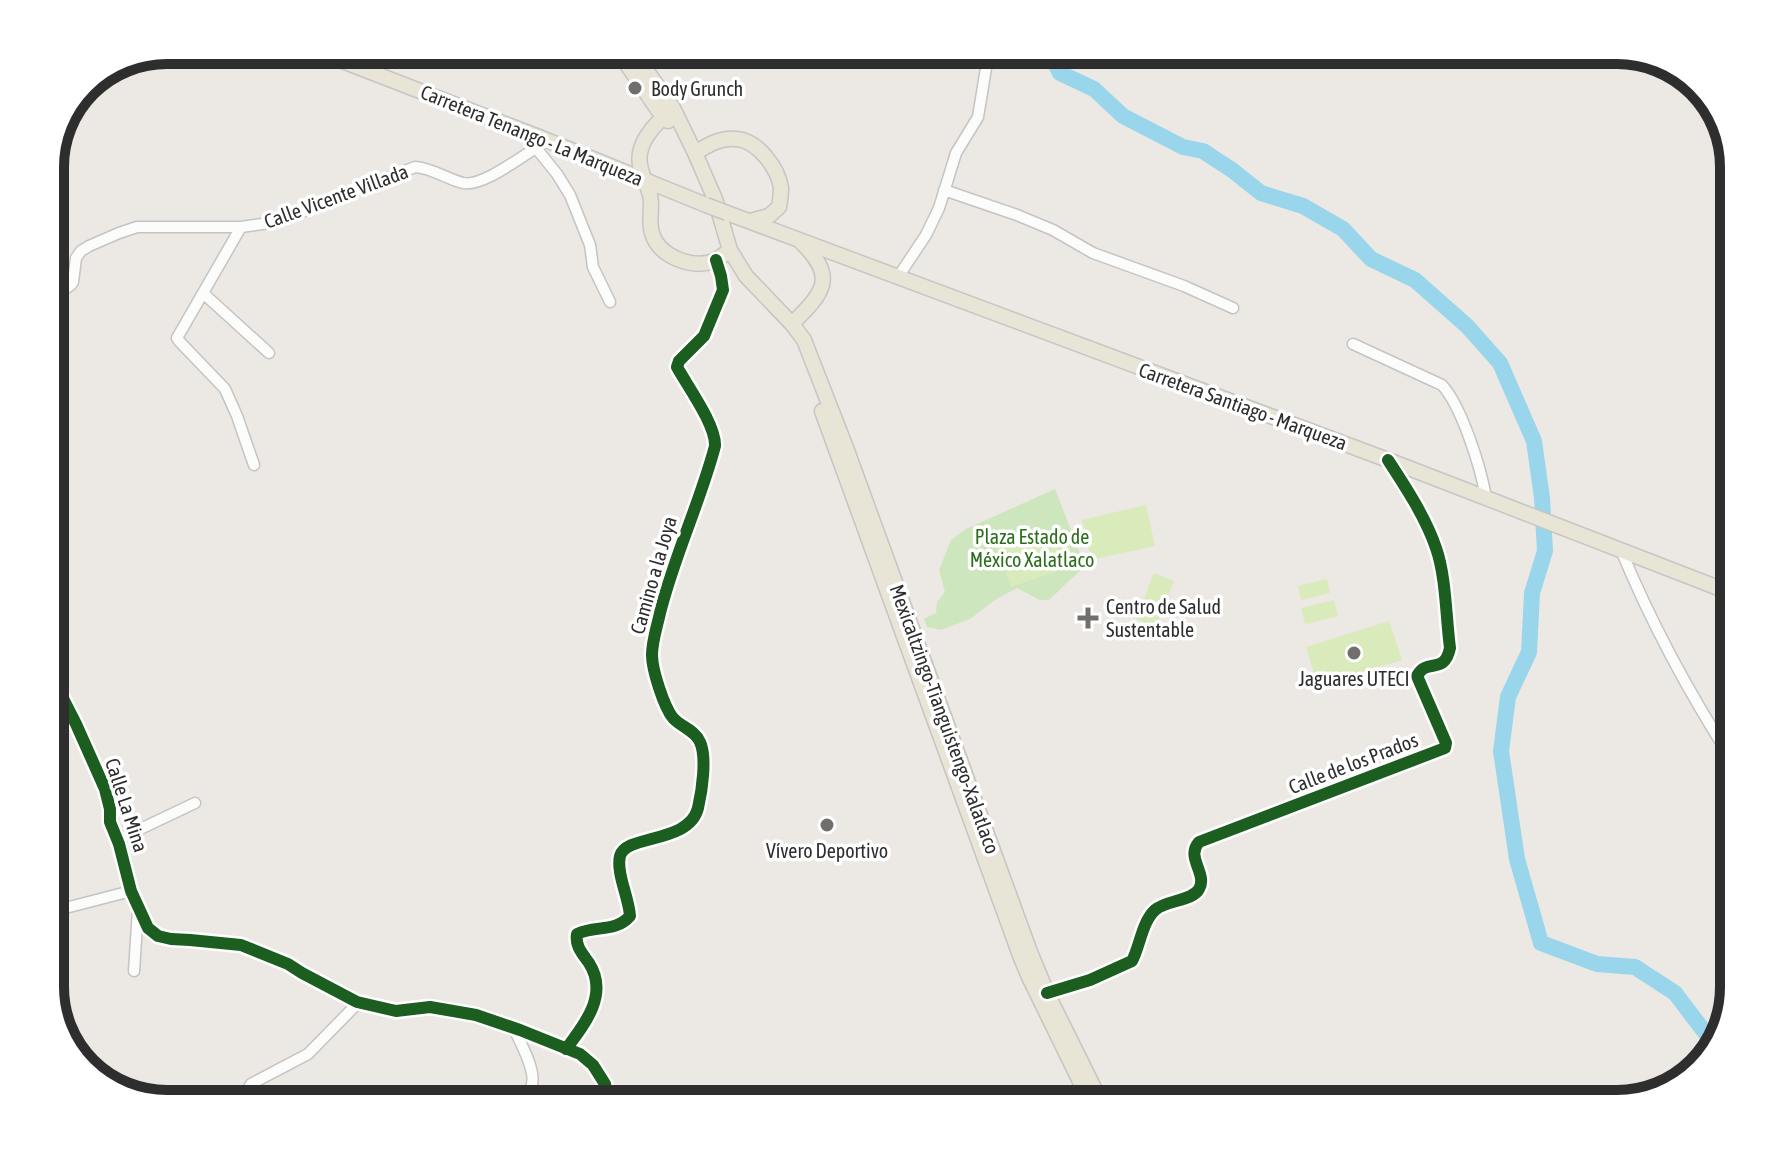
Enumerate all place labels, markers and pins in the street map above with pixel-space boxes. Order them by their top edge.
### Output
place label: Body Grunch [651,77,743,100]
marker: Body Grunch [626,79,644,97]
place label: Centro de Salud Sustentable [1106,595,1221,641]
marker: Centro de Salud Sustentable [1077,607,1099,629]
marker: Jaguares UTECI [1345,644,1363,662]
place label: Jaguares UTECI [1298,667,1410,690]
marker: Vívero Deportivo [818,816,836,834]
place label: Vívero Deportivo [766,839,888,862]

